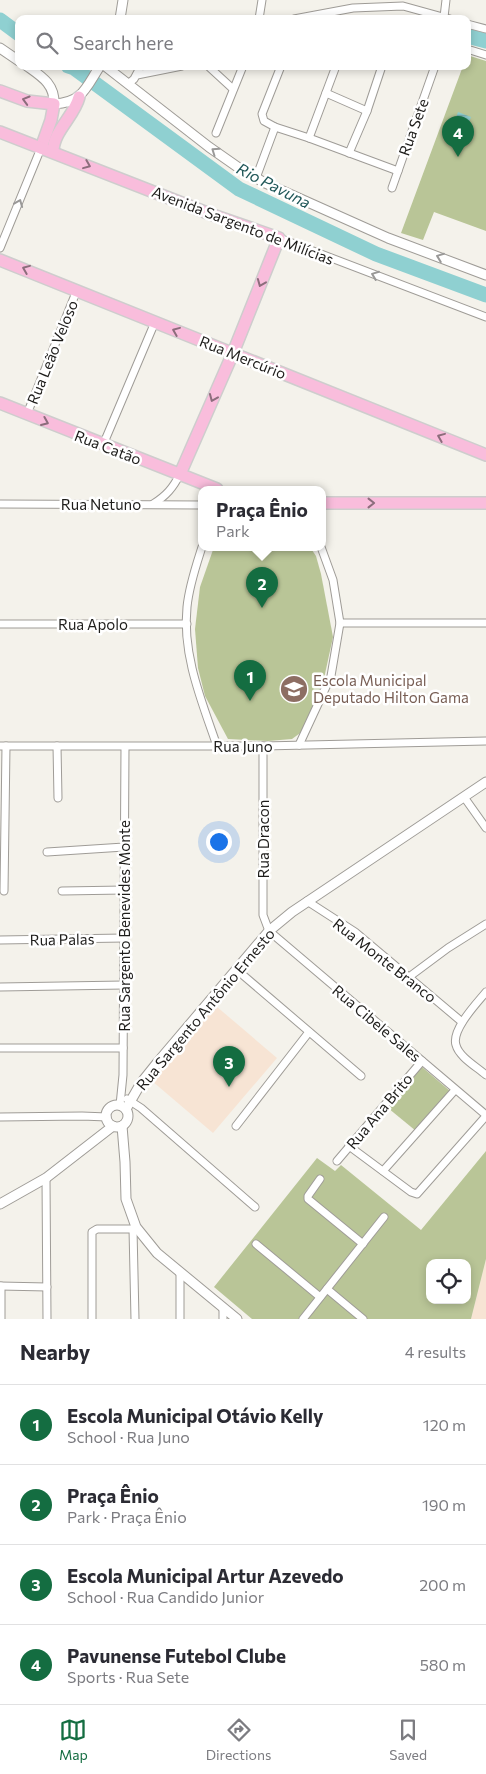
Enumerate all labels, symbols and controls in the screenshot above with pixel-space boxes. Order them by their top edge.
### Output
search box [15,15,471,70]
icon: search [33,29,61,57]
text: Search here [73,31,173,54]
one-way arrow [22,95,31,106]
street label: Rua Sete [394,96,432,158]
pin: 4 [442,116,474,157]
one-way arrow [211,148,221,157]
water label: Rio Pavuna [234,158,314,212]
one-way arrow [82,159,90,169]
street label: Avenida Sargento de Milícias [150,182,337,268]
one-way arrow [12,199,23,208]
one-way arrow [437,253,445,263]
one-way arrow [22,265,31,276]
one-way arrow [371,271,380,281]
one-way arrow [257,278,267,287]
street label: Rua Leão Veloso [23,297,81,407]
one-way arrow [172,326,181,337]
street label: Rua Mercúrio [197,331,289,383]
one-way arrow [209,393,220,402]
one-way arrow [40,415,49,426]
street label: Rua Catão [72,426,144,468]
one-way arrow [437,432,446,443]
popup [198,486,326,551]
street label: Rua Netuno [61,495,141,513]
text: Praça Ênio [216,498,308,521]
one-way arrow [367,498,375,508]
text: Park [216,521,250,540]
pin: 2 [246,567,278,608]
street label: Rua Apolo [58,615,128,633]
pin: 1 [234,660,266,701]
place label: Escola Municipal Deputado Hilton Gama [313,671,469,706]
school or university icon: Escola Municipal Deputado Hilton Gama [279,674,309,704]
street label: Rua Juno [213,737,273,755]
street label: Rua Dracon [254,800,272,878]
street label: Rua Sargento Benevides Monte [115,820,133,1032]
your location [206,829,232,855]
street label: Rua Monte Branco [330,914,440,1006]
street label: Rua Sargento Antônio Ernesto [132,924,278,1093]
street label: Rua Palas [29,929,95,949]
street label: Rua Cibele Sales [329,981,425,1065]
pin: 3 [213,1046,245,1087]
street label: Rua Ana Brito [342,1069,416,1153]
map controls [426,1259,471,1304]
button: locate [426,1259,471,1304]
text: Nearby [20,1339,90,1364]
text: 4 results [405,1342,466,1361]
text: Escola Municipal Otávio Kelly [67,1404,323,1427]
text: 1 [32,1415,40,1434]
text: 120 m [423,1415,466,1434]
text: School · Rua Juno [67,1427,190,1446]
text: Praça Ênio [67,1484,159,1507]
text: 2 [31,1495,41,1514]
text: 190 m [422,1495,466,1514]
text: Park · Praça Ênio [67,1507,187,1526]
text: Escola Municipal Artur Azevedo [67,1564,344,1587]
text: 3 [31,1575,41,1594]
text: 200 m [419,1575,466,1594]
text: School · Rua Candido Junior [67,1587,264,1606]
text: Pavunense Futebol Clube [67,1644,286,1667]
text: 4 [31,1655,41,1674]
text: 580 m [420,1655,466,1674]
text: Sports · Rua Sete [67,1667,189,1686]
tab: Map [59,1716,88,1763]
tab: Directions [206,1716,271,1763]
tab: Saved [389,1716,427,1763]

